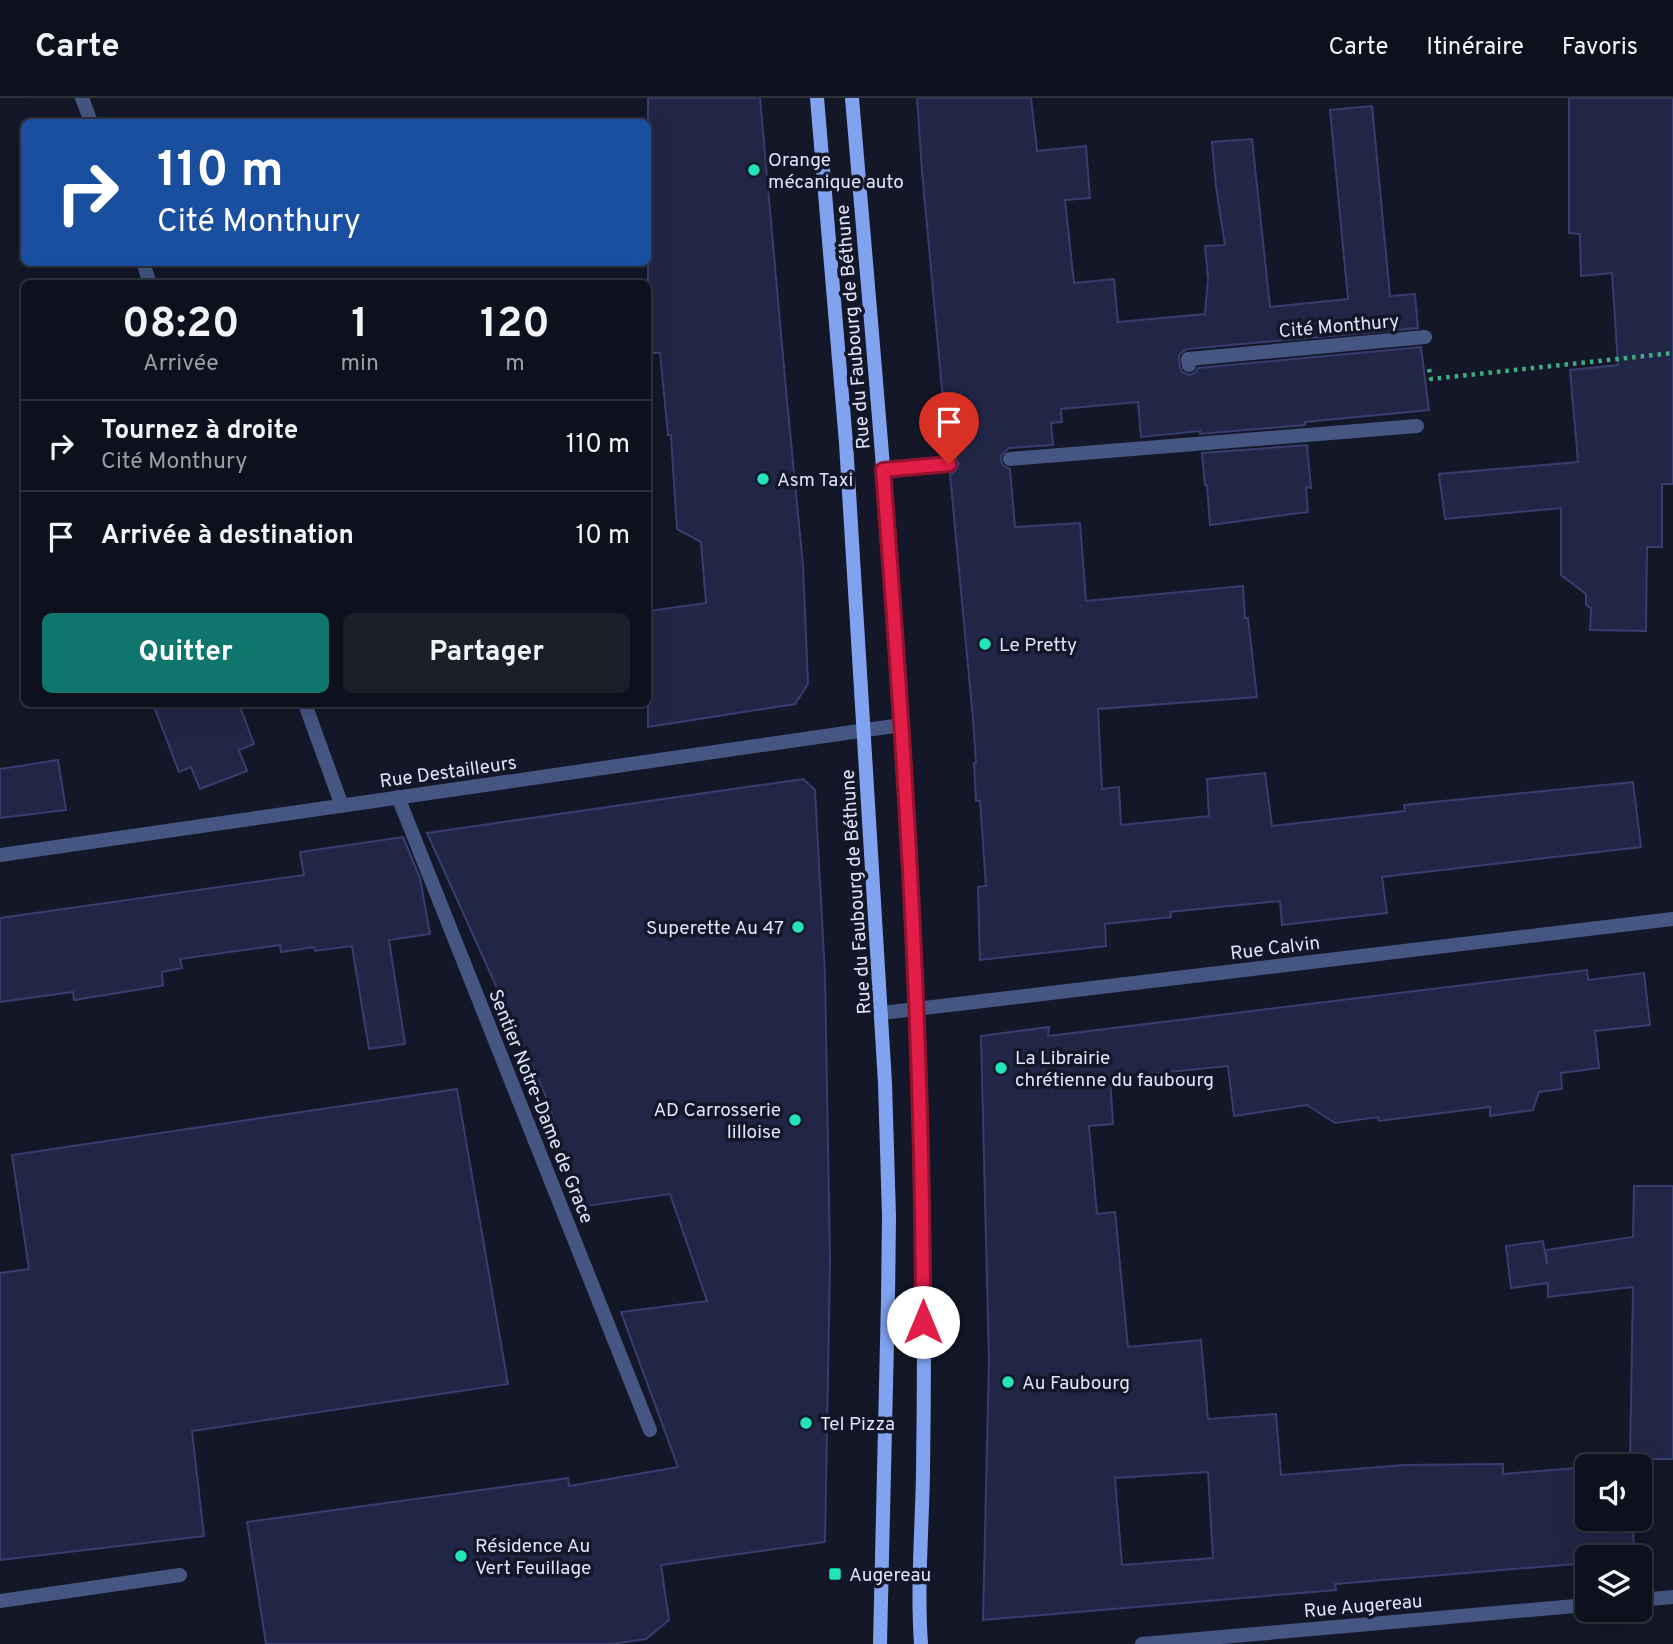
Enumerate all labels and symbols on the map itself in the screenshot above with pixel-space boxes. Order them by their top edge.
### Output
place label: Orange mécanique auto [768,149,904,195]
marker: Orange mécanique auto [746,162,762,178]
street label: Rue du Faubourg de Béthune [831,203,877,450]
street label: Cité Monthury [1278,310,1400,344]
pin [919,392,979,464]
place label: Asm Taxi [777,469,853,493]
marker: Asm Taxi [755,471,771,487]
place label: Le Pretty [999,634,1077,658]
marker: Le Pretty [977,636,993,652]
street label: Rue Destailleurs [378,751,518,794]
street label: Rue du Faubourg de Béthune [836,769,878,1015]
place label: Superette Au 47 [646,917,784,941]
marker: Superette Au 47 [790,919,806,935]
street label: Rue Calvin [1229,932,1321,966]
street label: Sentier Notre-Dame de Grace [482,986,598,1227]
place label: La Librairie chrétienne du faubourg [1015,1047,1214,1093]
marker: La Librairie chrétienne du faubourg [993,1060,1009,1076]
place label: AD Carrosserie lilloise [654,1099,781,1145]
marker: AD Carrosserie lilloise [787,1112,803,1128]
position arrow [886,1285,960,1359]
place label: Au Faubourg [1022,1372,1130,1396]
marker: Au Faubourg [1000,1374,1016,1390]
place label: Tel Pizza [820,1413,895,1437]
marker: Tel Pizza [798,1415,814,1431]
place label: Résidence Au Vert Feuillage [475,1535,591,1581]
marker: Résidence Au Vert Feuillage [453,1548,469,1564]
place label: Augereau [849,1564,931,1588]
marker: Augereau [827,1566,843,1582]
street label: Rue Augereau [1303,1590,1424,1624]

